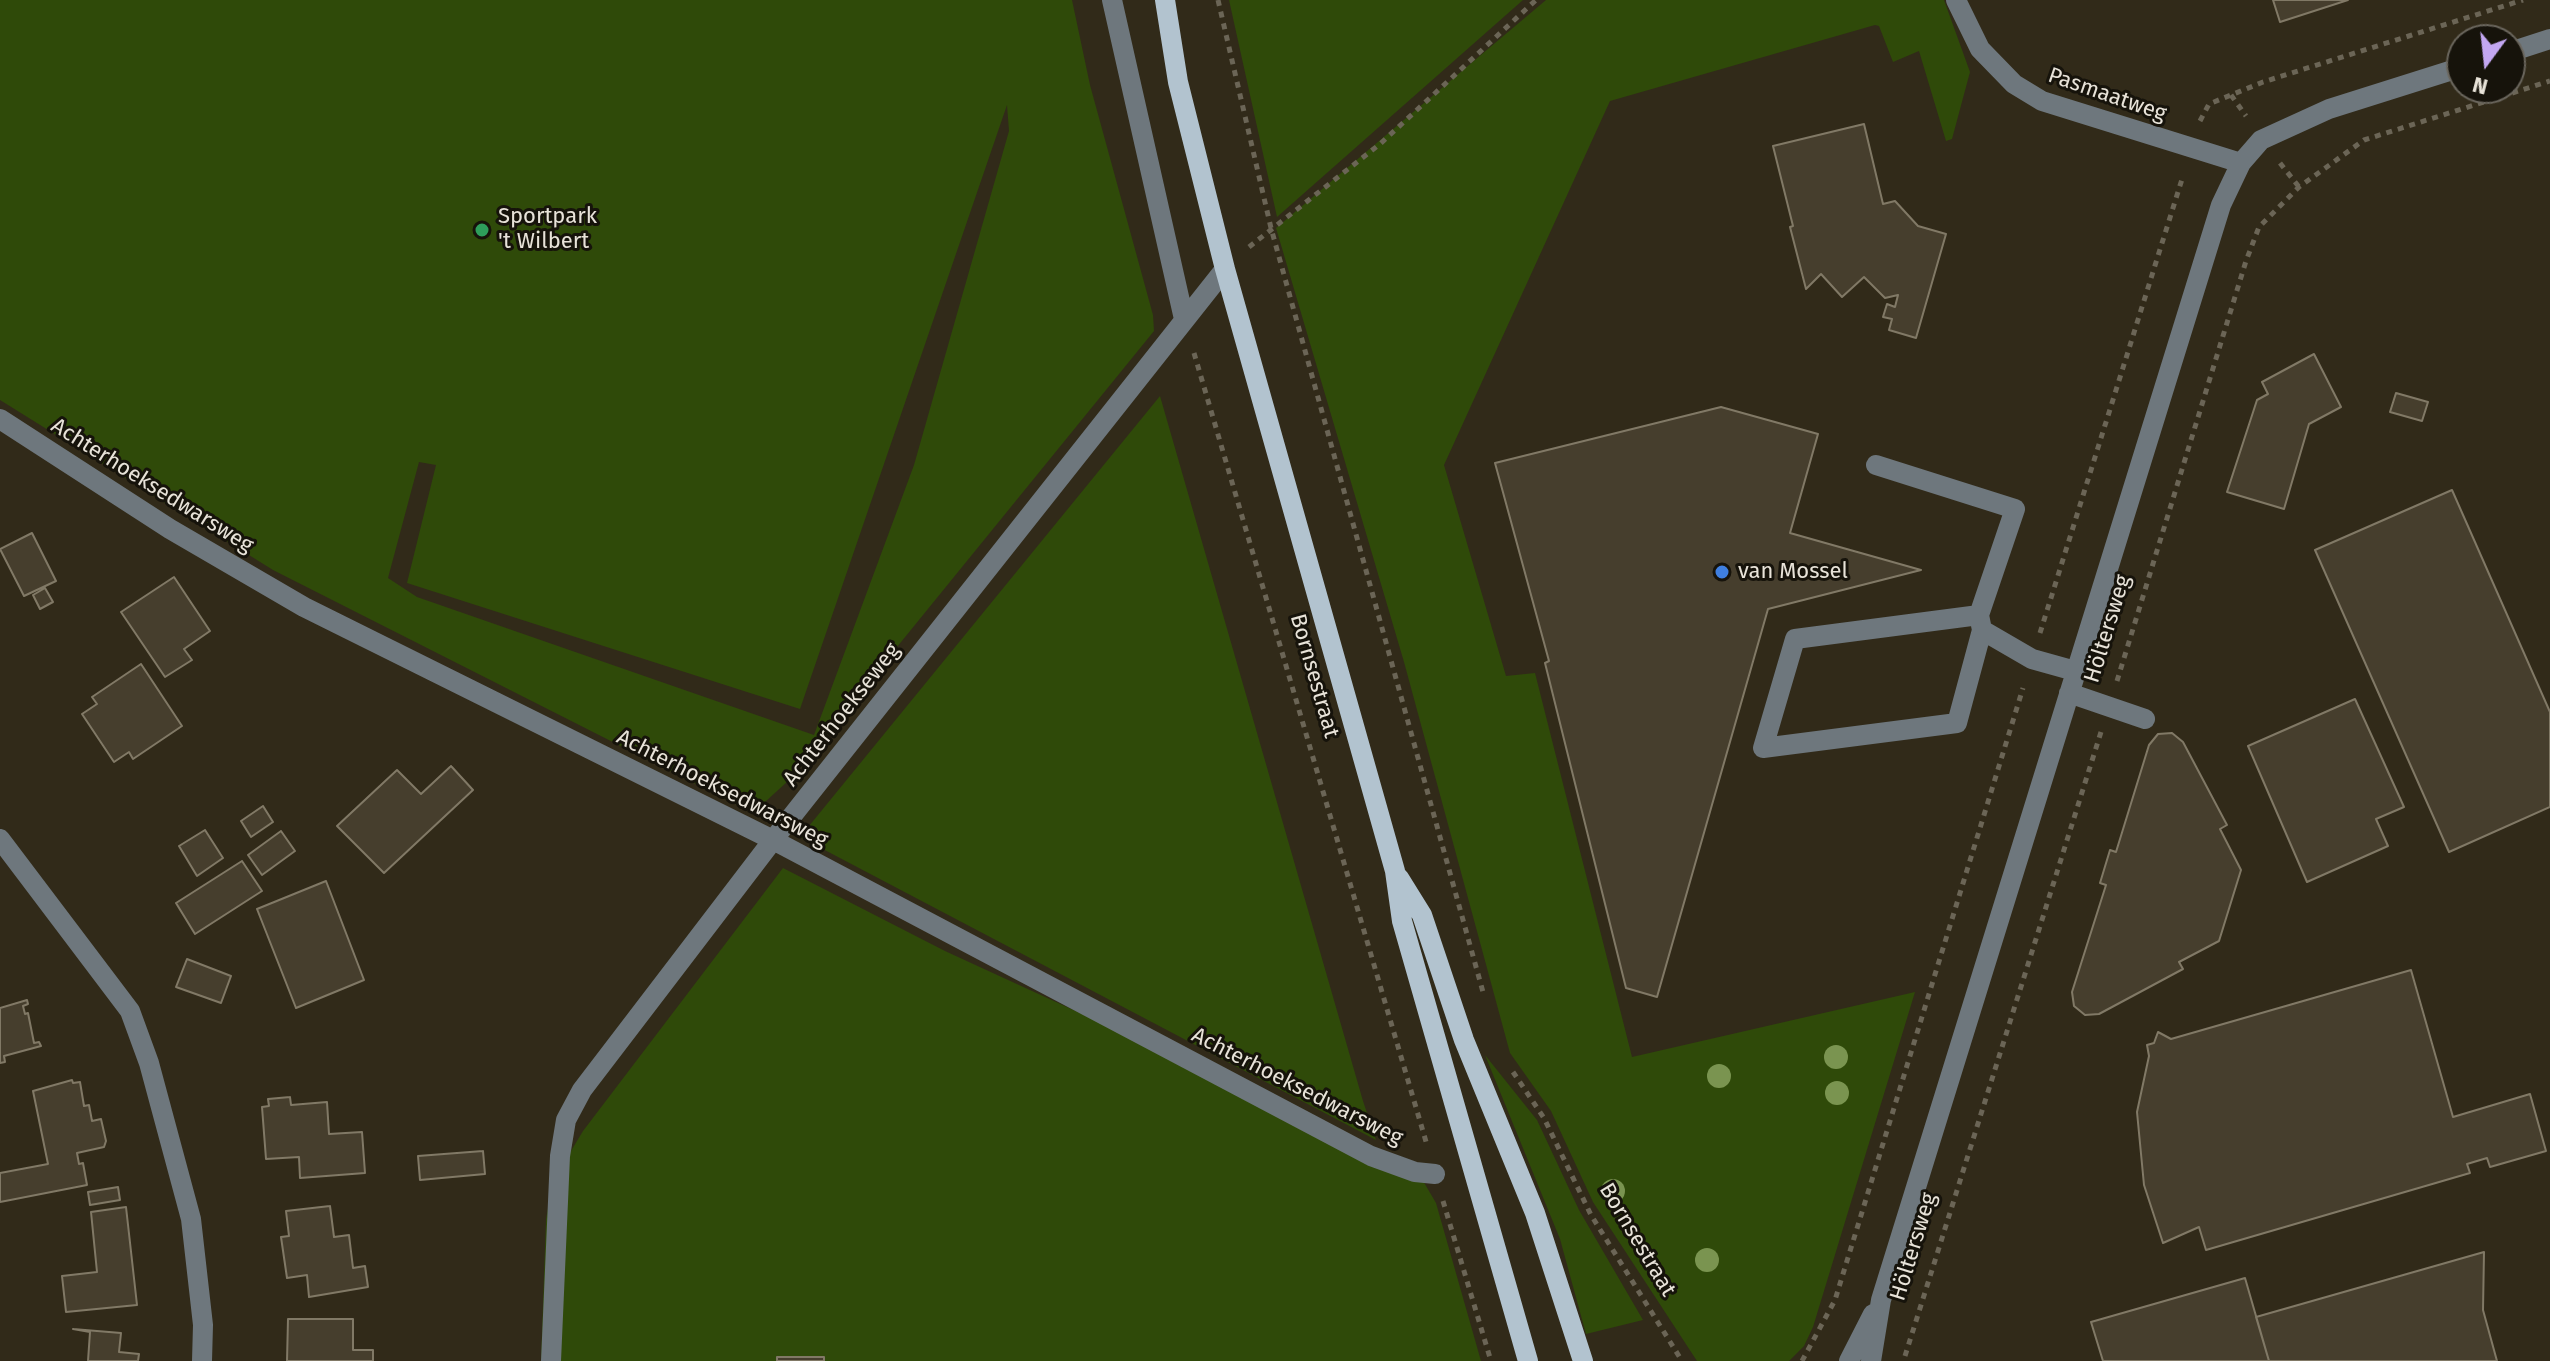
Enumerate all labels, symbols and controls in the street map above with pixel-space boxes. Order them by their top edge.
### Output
north arrow [2446,24,2526,104]
street label: Pasmaatweg [2044,62,2170,128]
text: N [2470,71,2491,101]
place label: Sportpark 't Wilbert [498,204,597,256]
marker: Sportpark 't Wilbert [473,221,491,239]
street label: Achterhoeksedwarsweg [46,413,258,559]
place label: van Mossel [1738,559,1848,585]
marker: van Mossel [1713,563,1731,581]
street label: Höltersweg [2079,572,2137,686]
street label: Bornsestraat [1284,611,1344,741]
street label: Achterhoekseweg [778,638,906,792]
street label: Achterhoeksedwarsweg [612,724,832,854]
street label: Achterhoeksedwarsweg [1187,1022,1407,1152]
street label: Bornsestraat [1593,1179,1681,1301]
street label: Höltersweg [1885,1190,1943,1304]

